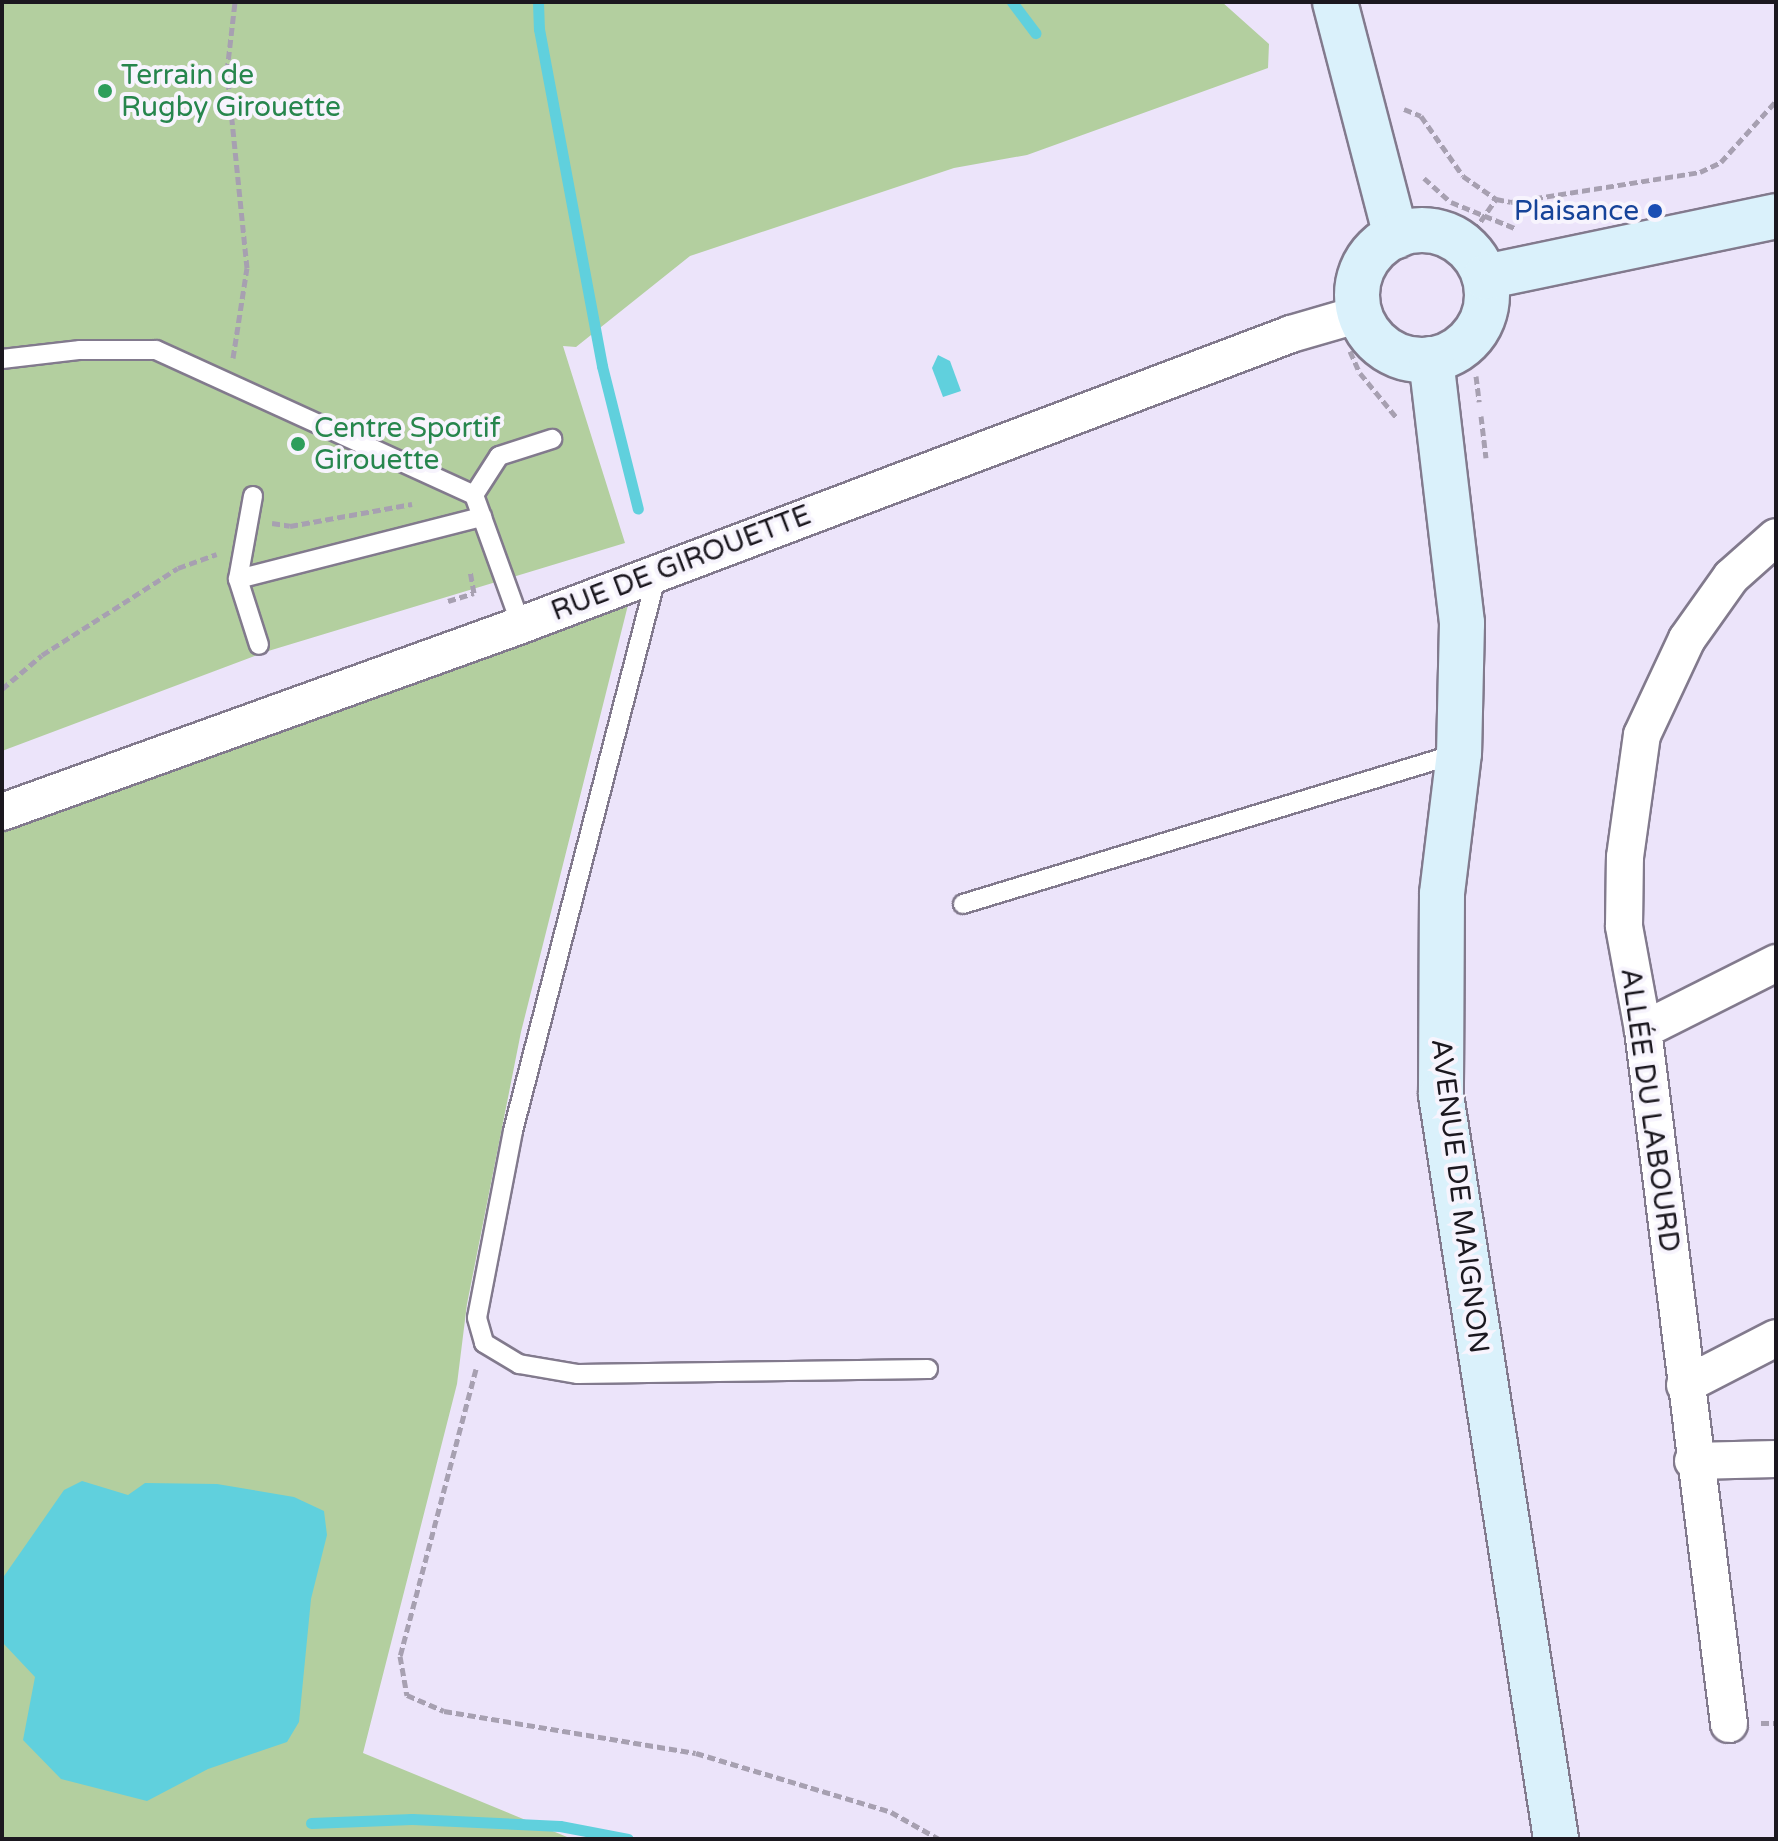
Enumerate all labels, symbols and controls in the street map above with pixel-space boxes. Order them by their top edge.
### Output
place label: Terrain de Rugby Girouette [121,58,341,124]
marker: Terrain de Rugby Girouette [96,82,114,100]
place label: Plaisance [1514,194,1639,228]
marker: Plaisance [1646,202,1664,220]
place label: Centre Sportif Girouette [314,411,501,477]
marker: Centre Sportif Girouette [289,435,307,453]
street label: RUE DE GIROUETTE [546,498,816,628]
street label: ALLÉE DU LABOURD [1613,966,1687,1254]
street label: AVENUE DE MAIGNON [1424,1037,1496,1355]

